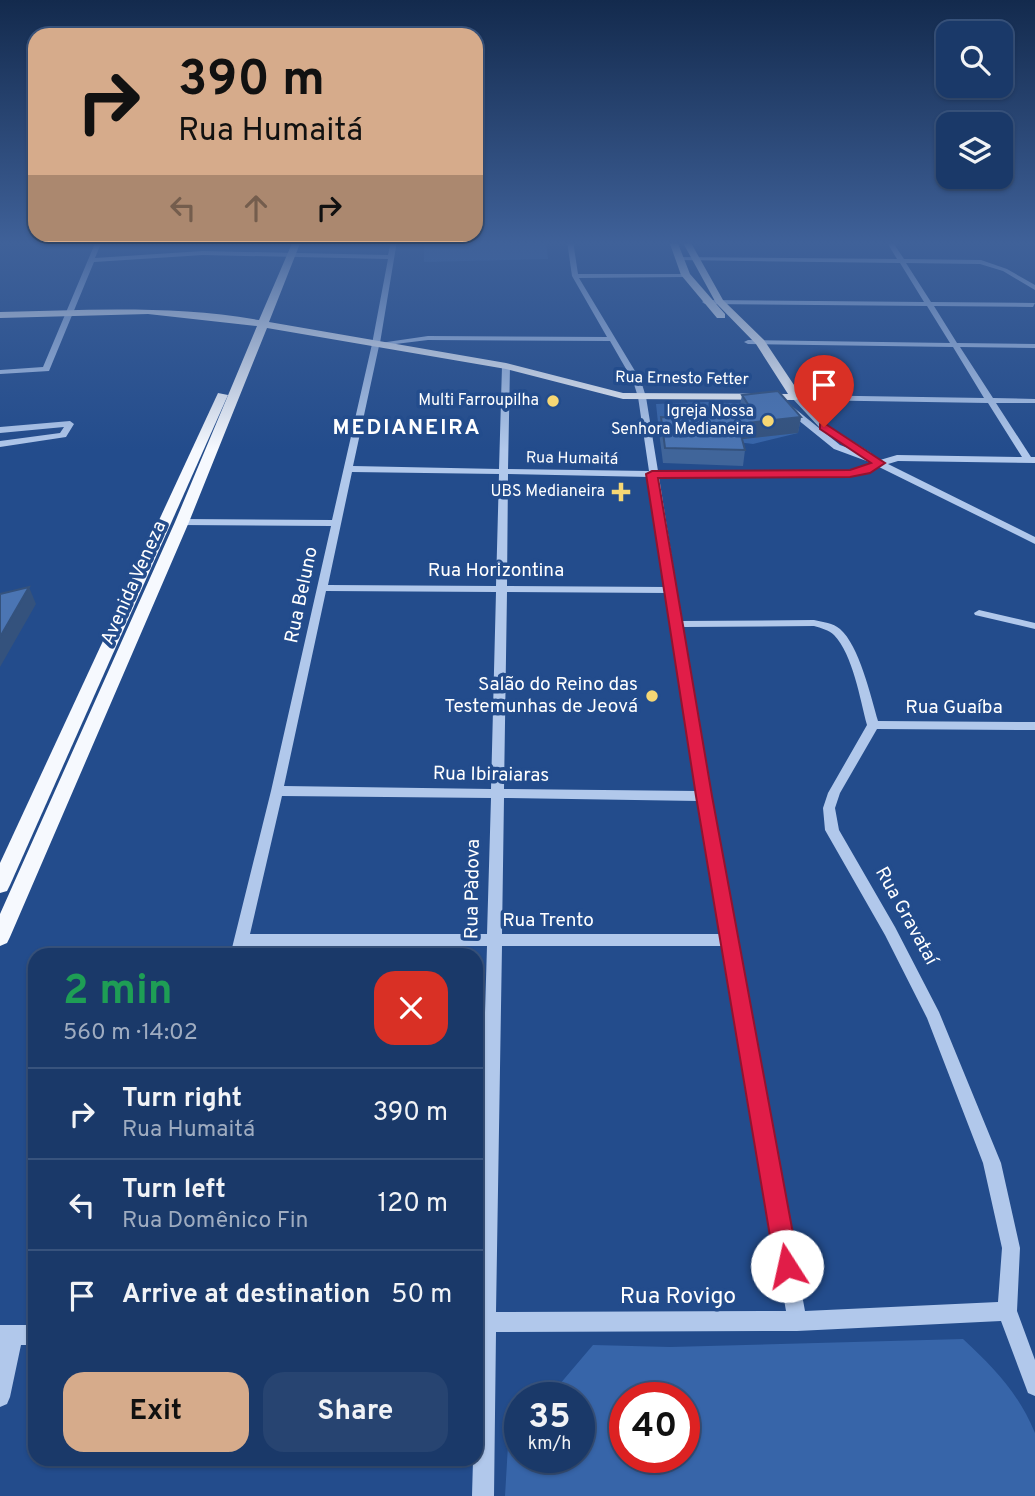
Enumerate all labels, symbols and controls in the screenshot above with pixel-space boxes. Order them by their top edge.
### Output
map controls [936,21,1013,189]
button: search [936,21,1013,98]
text: 390 m [178,51,325,113]
icon: right [63,56,154,147]
text: Rua Humaitá [178,112,363,152]
button: layers [936,112,1013,189]
icon: left [164,189,202,227]
icon: ahead [237,189,275,227]
icon: right [310,189,348,227]
pin [794,355,854,427]
icon: arrive [805,366,843,404]
street label: Rua Ernesto Fetter [615,368,749,390]
place label: Multi Farroupilha [418,391,539,411]
marker: Multi Farroupilha [545,393,561,409]
place label: Igreja Nossa Senhora Medianeira [611,402,754,440]
marker: Igreja Nossa Senhora Medianeira [760,413,776,429]
district label: MEDIANEIRA [332,415,482,442]
street label: Rua Humaitá [526,448,618,470]
place label: UBS Medianeira [490,482,605,502]
marker: UBS Medianeira [611,482,631,502]
street label: Avenida Veneza [96,517,172,649]
street label: Rua Beluno [280,545,324,645]
street label: Rua Horizontina [428,559,564,583]
place label: Salão do Reino das Testemunhas de Jeová [444,673,638,719]
marker: Salão do Reino das Testemunhas de Jeová [644,688,660,704]
street label: Rua Guaíba [905,696,1003,720]
street label: Rua Ibiraiaras [433,762,549,788]
street label: Rua Pàdova [460,839,486,939]
street label: Rua Gravataí [869,863,944,971]
street label: Rua Trento [502,909,594,933]
text: 2 min [63,966,173,1019]
button: close [374,971,448,1045]
text: 560 m · 14:02 [63,1019,198,1048]
text: Turn right [122,1083,242,1116]
icon: right [63,1095,101,1133]
text: 390 m [373,1097,448,1130]
text: Rua Humaitá [122,1116,255,1145]
text: Turn left [122,1174,226,1207]
icon: left [63,1186,101,1224]
text: 120 m [378,1188,448,1221]
text: Rua Domênico Fin [122,1207,309,1236]
position arrow [750,1229,824,1303]
icon: arrive [63,1277,101,1315]
text: Arrive at destination [122,1279,370,1312]
text: 50 m [391,1279,452,1312]
street label: Rua Rovigo [620,1283,736,1312]
button: Exit [63,1372,249,1452]
button: Share [263,1372,448,1452]
speed limit sign: 40 [609,1382,700,1473]
text: 35 [528,1396,571,1440]
text: km/h [528,1433,571,1456]

